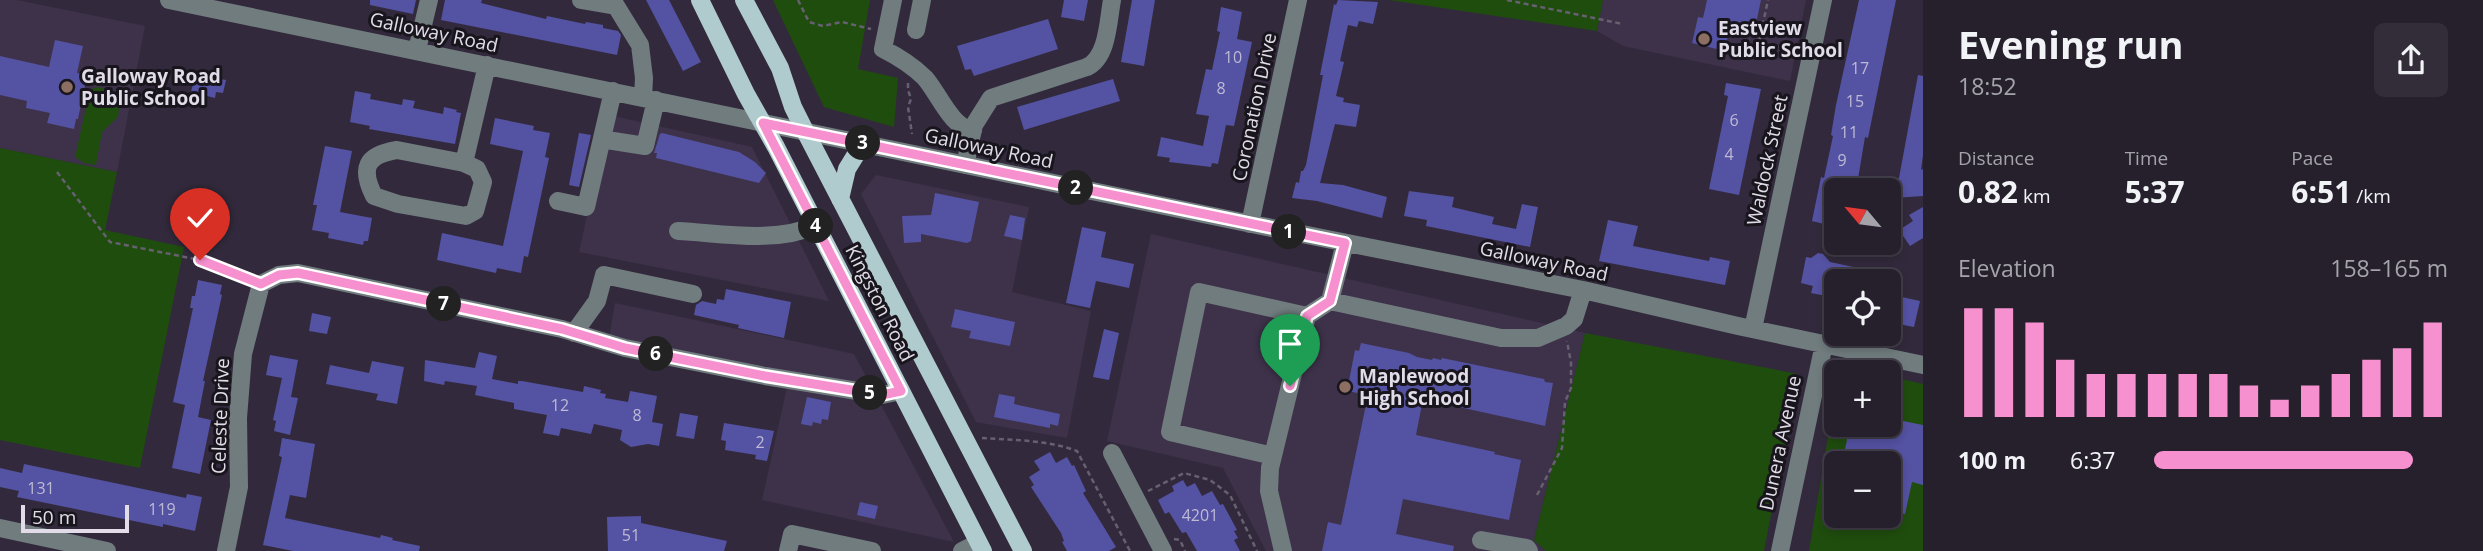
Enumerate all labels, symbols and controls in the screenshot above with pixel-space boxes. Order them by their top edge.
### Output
street label: Galloway Road [367,6,501,58]
place label: Eastview Public School [1718,15,1843,63]
text: Evening run [1958,18,2183,70]
button: share [2374,23,2448,97]
street label: Coronation Drive [1226,30,1282,184]
marker: Eastview Public School [1696,31,1712,47]
house number: 10 [1224,46,1242,68]
house number: 17 [1851,57,1869,79]
place label: Galloway Road Public School [81,63,221,111]
text: 18:52 [1958,70,2017,102]
house number: 8 [1216,77,1226,99]
marker: Galloway Road Public School [59,79,75,95]
house number: 15 [1846,90,1864,112]
street label: Waldock Street [1740,92,1794,228]
house number: 6 [1729,109,1739,131]
house number: 11 [1840,121,1858,143]
street label: Galloway Road [922,122,1056,174]
pin: 3 [846,125,880,160]
text: 3 [857,129,868,155]
house number: 4 [1724,143,1734,165]
text: Distance [1958,145,2034,171]
text: Time [2125,145,2168,171]
text: Pace [2291,145,2333,171]
house number: 9 [1837,149,1847,171]
pin: 2 [1058,170,1094,206]
text: 0.82 [1958,171,2018,212]
text: 5:37 [2125,171,2185,212]
text: 6:51 [2291,171,2351,212]
text: 2 [1070,174,1081,200]
north arrow [1824,178,1900,256]
map controls [1824,178,1901,528]
text: km [2018,183,2051,209]
text: /km [2351,183,2391,209]
pin [170,188,230,260]
icon: check [181,199,219,237]
pin: 4 [798,208,834,244]
text: 4 [810,212,821,238]
pin: 1 [1272,215,1306,250]
text: 1 [1283,218,1294,244]
street label: Galloway Road [1477,235,1611,287]
street label: Kingston Road [839,240,921,366]
text: Elevation [1958,252,2056,284]
text: 158–165 m [2330,252,2448,284]
button: locate [1824,269,1901,346]
pin: 7 [426,286,462,322]
text: 7 [438,290,449,316]
pin [1260,314,1320,386]
icon: arrive [1271,325,1309,363]
pin: 6 [638,336,674,372]
text: 6 [650,340,661,366]
street label: Celeste Drive [205,358,235,474]
button: + [1824,360,1901,437]
place label: Maplewood High School [1359,363,1470,411]
street label: Dunera Avenue [1753,373,1807,513]
pin: 5 [852,376,888,410]
text: 5 [864,379,875,405]
marker: Maplewood High School [1337,379,1353,395]
house number: 12 [551,394,569,416]
house number: 8 [632,404,642,426]
house number: 2 [755,431,765,453]
text: 100 m [1958,444,2026,476]
text: 6:37 [2070,444,2116,476]
button: − [1824,451,1901,528]
house number: 131 [27,477,55,499]
house number: 119 [148,498,176,520]
scale bar [21,502,130,534]
text: 50 m [32,504,76,530]
house number: 4201 [1182,504,1218,526]
house number: 51 [622,524,640,546]

